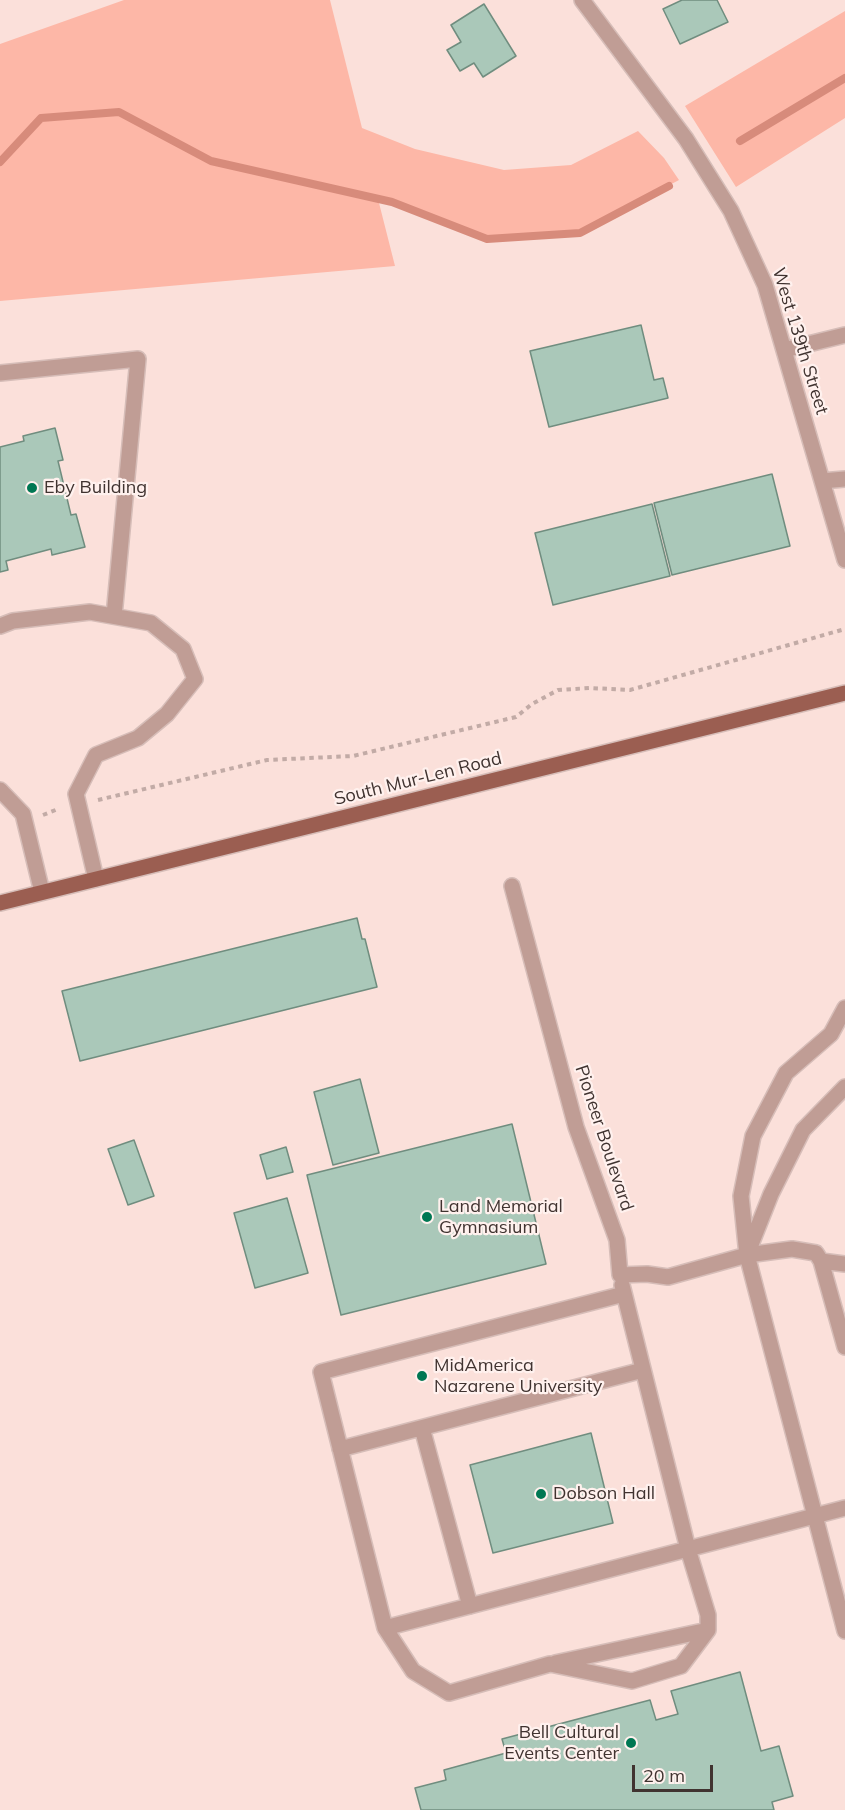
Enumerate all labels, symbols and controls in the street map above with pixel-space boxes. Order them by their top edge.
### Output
street label: West 139th Street [767,265,833,417]
place label: Eby Building [44,477,147,499]
marker: Eby Building [25,481,39,495]
street label: South Mur-Len Road [332,748,504,810]
street label: Pioneer Boulevard [570,1062,638,1214]
place label: Land Memorial Gymnasium [439,1196,563,1238]
marker: Land Memorial Gymnasium [420,1210,434,1224]
place label: MidAmerica Nazarene University [434,1355,602,1398]
marker: MidAmerica Nazarene University [415,1369,429,1383]
place label: Dobson Hall [553,1483,655,1505]
marker: Dobson Hall [534,1487,548,1501]
place label: Bell Cultural Events Center [504,1722,619,1764]
marker: Bell Cultural Events Center [624,1736,638,1750]
scale bar [635,1753,716,1791]
text: 20 m [643,1764,685,1787]

